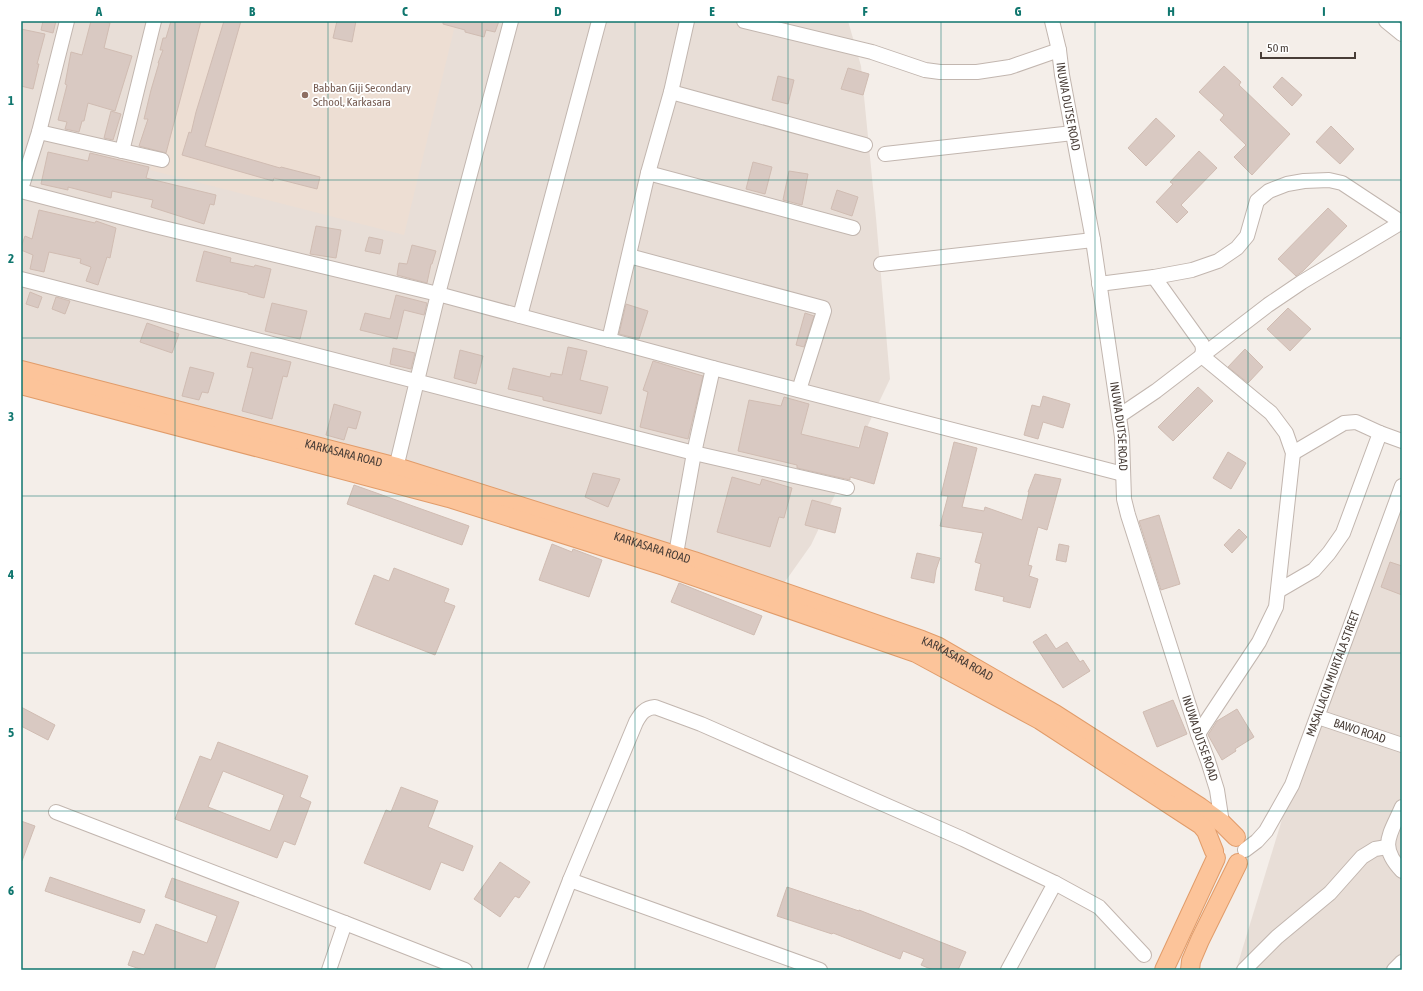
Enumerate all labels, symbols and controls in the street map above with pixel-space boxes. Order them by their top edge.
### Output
text: A [95,4,103,19]
text: B [249,4,256,19]
text: C [402,4,408,19]
text: D [554,4,562,19]
text: E [709,4,715,19]
text: F [862,4,868,19]
text: G [1015,4,1022,19]
text: H [1167,4,1175,19]
text: I [1322,4,1326,19]
scale bar [1261,34,1355,60]
text: 50 m [1267,41,1289,55]
street label: INUWA DUTSE ROAD [1054,61,1083,152]
place label: Babban Giji Secondary School, Karkasara [313,81,411,109]
marker: Babban Giji Secondary School, Karkasara [300,90,310,100]
text: 1 [8,93,14,108]
text: 2 [8,251,14,266]
street label: INUWA DUTSE ROAD [1107,381,1130,471]
text: 3 [8,409,14,424]
street label: KARKASARA ROAD [303,436,384,470]
street label: KARKASARA ROAD [612,529,693,567]
text: 4 [7,567,14,582]
street label: MASALLACIN MURTALA STREET [1303,608,1363,739]
street label: KARKASARA ROAD [919,634,996,684]
street label: INUWA DUTSE ROAD [1179,693,1221,783]
street label: BAWO ROAD [1332,716,1388,746]
text: 5 [8,725,14,740]
text: 6 [8,883,14,898]

